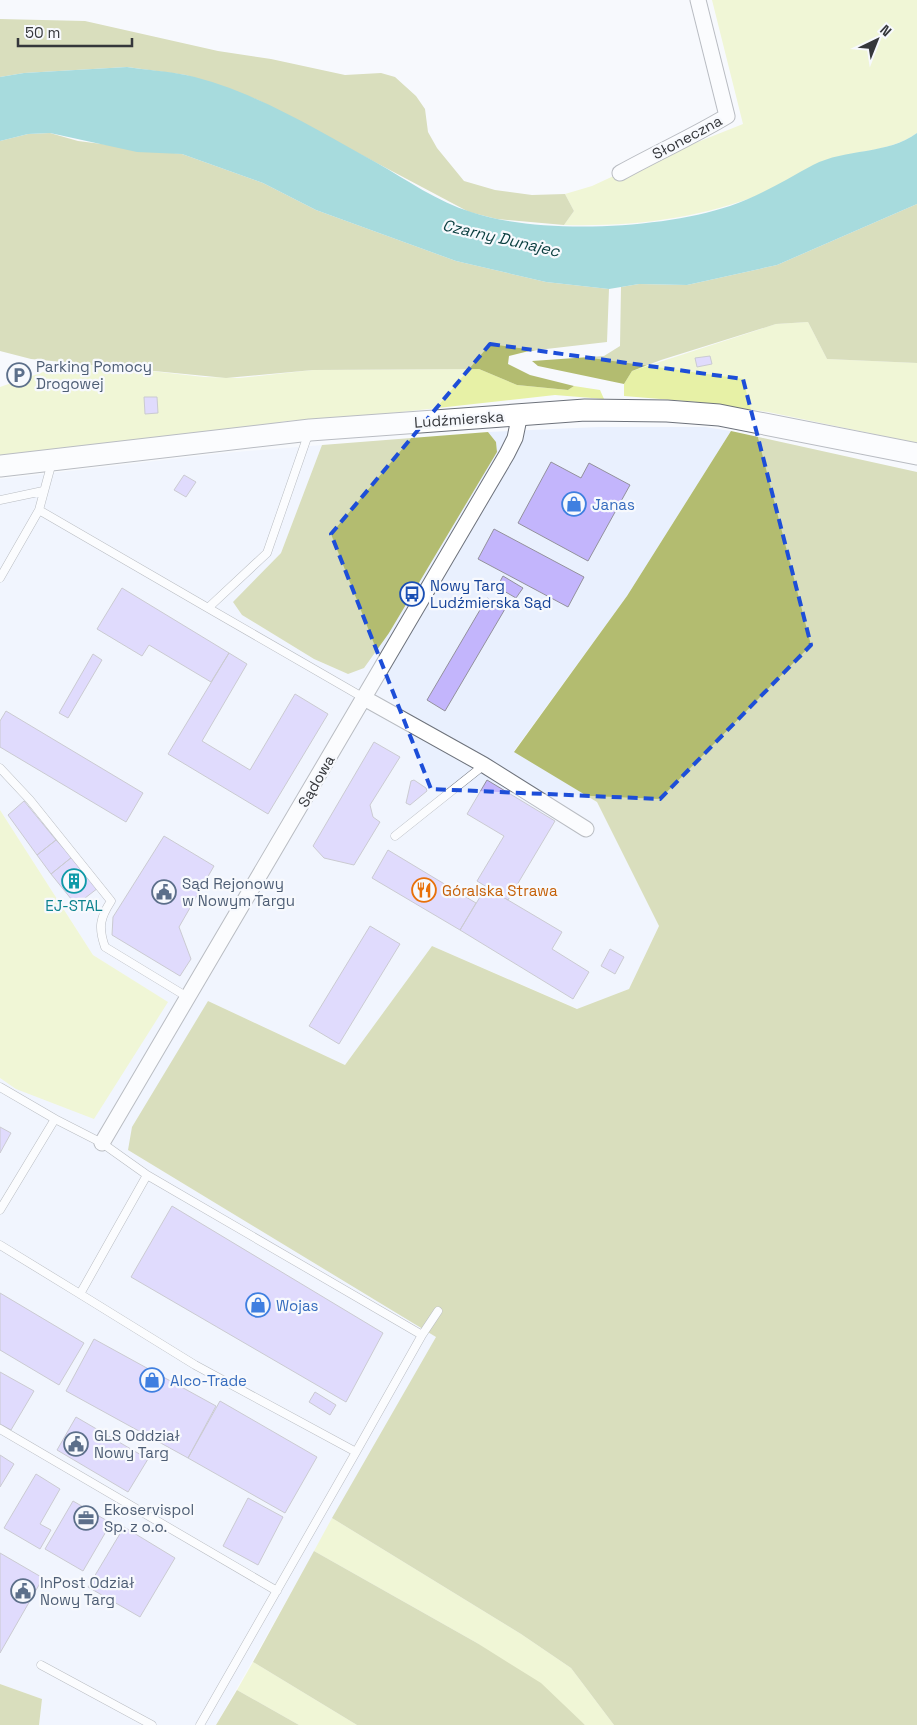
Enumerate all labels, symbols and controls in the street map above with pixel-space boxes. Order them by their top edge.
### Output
scale bar [18,15,131,47]
north arrow [852,15,902,65]
text: N [876,21,895,40]
text: 50 m [25,23,60,42]
street label: Słoneczna [649,111,726,163]
water label: Czarny Dunajec [440,214,563,262]
place label: Parking Pomocy Drogowej [36,357,152,393]
parking icon: Parking Pomocy Drogowej [6,362,32,388]
street label: Ludźmierska [413,406,505,432]
shop icon: Janas [561,491,587,517]
place label: Janas [592,495,635,514]
place label: Nowy Targ Ludźmierska Sąd [430,576,551,612]
bus stop icon: Nowy Targ Ludźmierska Sąd [399,581,425,607]
street label: Sądowa [294,751,339,810]
building icon: EJ-STAL [61,868,87,894]
place label: Sąd Rejonowy w Nowym Targu [182,874,295,910]
restaurant icon: Góralska Strawa [411,877,437,903]
public building icon: Sąd Rejonowy w Nowym Targu [151,879,177,905]
place label: Góralska Strawa [442,881,558,900]
place label: EJ-STAL [45,896,103,915]
shop icon: Wojas [245,1292,271,1318]
place label: Wojas [276,1296,318,1315]
shop icon: Alco-Trade [139,1367,165,1393]
place label: Alco-Trade [170,1371,247,1390]
place label: GLS Oddział Nowy Targ [94,1426,181,1462]
public building icon: GLS Oddział Nowy Targ [63,1431,89,1457]
place label: Ekoservispol Sp. z o.o. [104,1500,194,1536]
office icon: Ekoservispol Sp. z o.o. [73,1505,99,1531]
place label: InPost Odział Nowy Targ [40,1573,135,1609]
public building icon: InPost Odział Nowy Targ [10,1578,36,1604]

